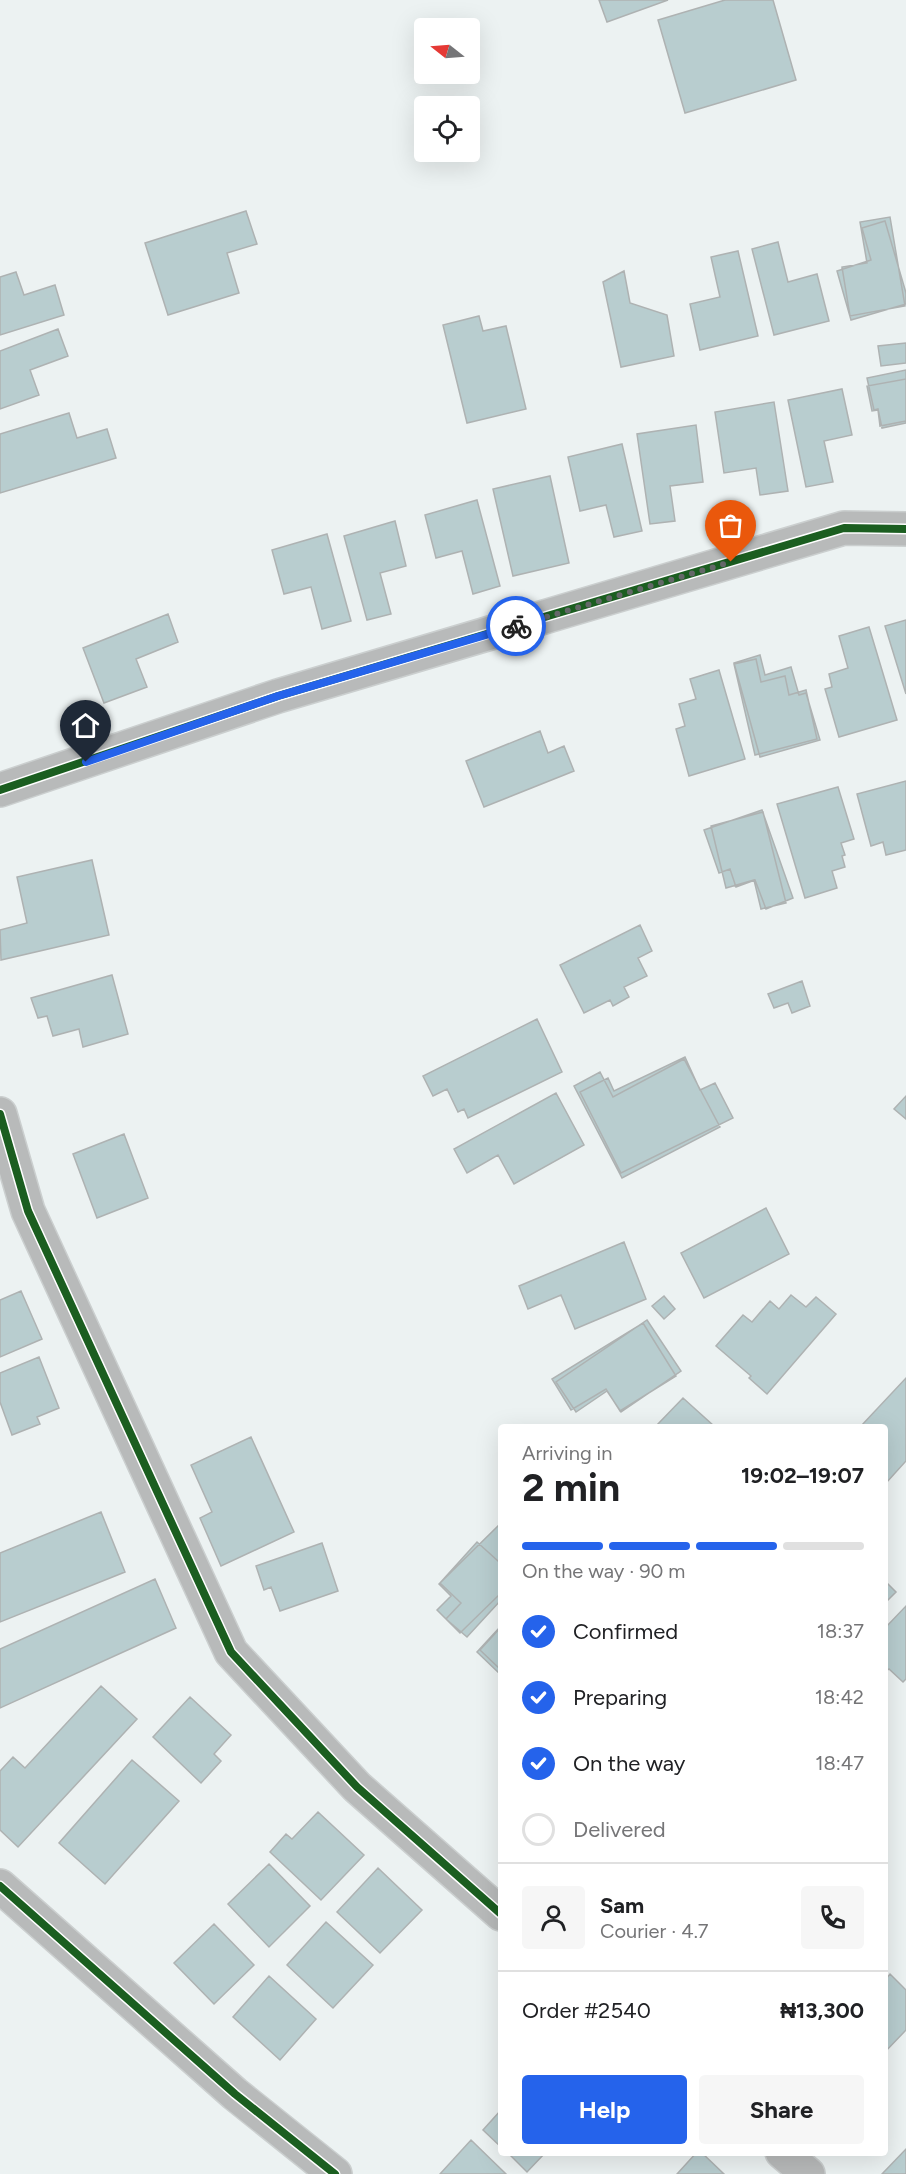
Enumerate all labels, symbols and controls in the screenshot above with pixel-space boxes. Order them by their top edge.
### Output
north arrow [414,18,480,84]
map controls [414,18,480,162]
button: locate [414,96,480,162]
pin [705,500,756,562]
icon: bag [714,509,747,542]
courier [486,596,546,656]
icon: bike [500,610,533,643]
pin [60,700,111,762]
icon: home [69,709,102,742]
text: Arriving in [522,1441,612,1465]
text: 19:02–19:07 [741,1462,864,1489]
text: 2 min [522,1464,620,1511]
text: On the way · 90 m [522,1559,685,1583]
icon: check [522,1615,555,1648]
text: Confirmed [573,1618,678,1645]
text: 18:37 [817,1619,864,1643]
icon: check [522,1681,555,1714]
text: Preparing [573,1684,667,1711]
text: 18:42 [815,1685,864,1709]
icon: check [522,1747,555,1780]
text: On the way [573,1750,685,1777]
text: 18:47 [815,1751,864,1775]
text: Delivered [573,1816,666,1843]
button: person [522,1886,585,1949]
button: phone [801,1886,864,1949]
text: Sam [600,1892,644,1919]
text: Courier · 4.7 [600,1919,709,1943]
text: Order #2540 [522,1997,651,2024]
text: ₦13,300 [780,1997,864,2024]
button: Help [522,2075,687,2144]
button: Share [699,2075,864,2144]

